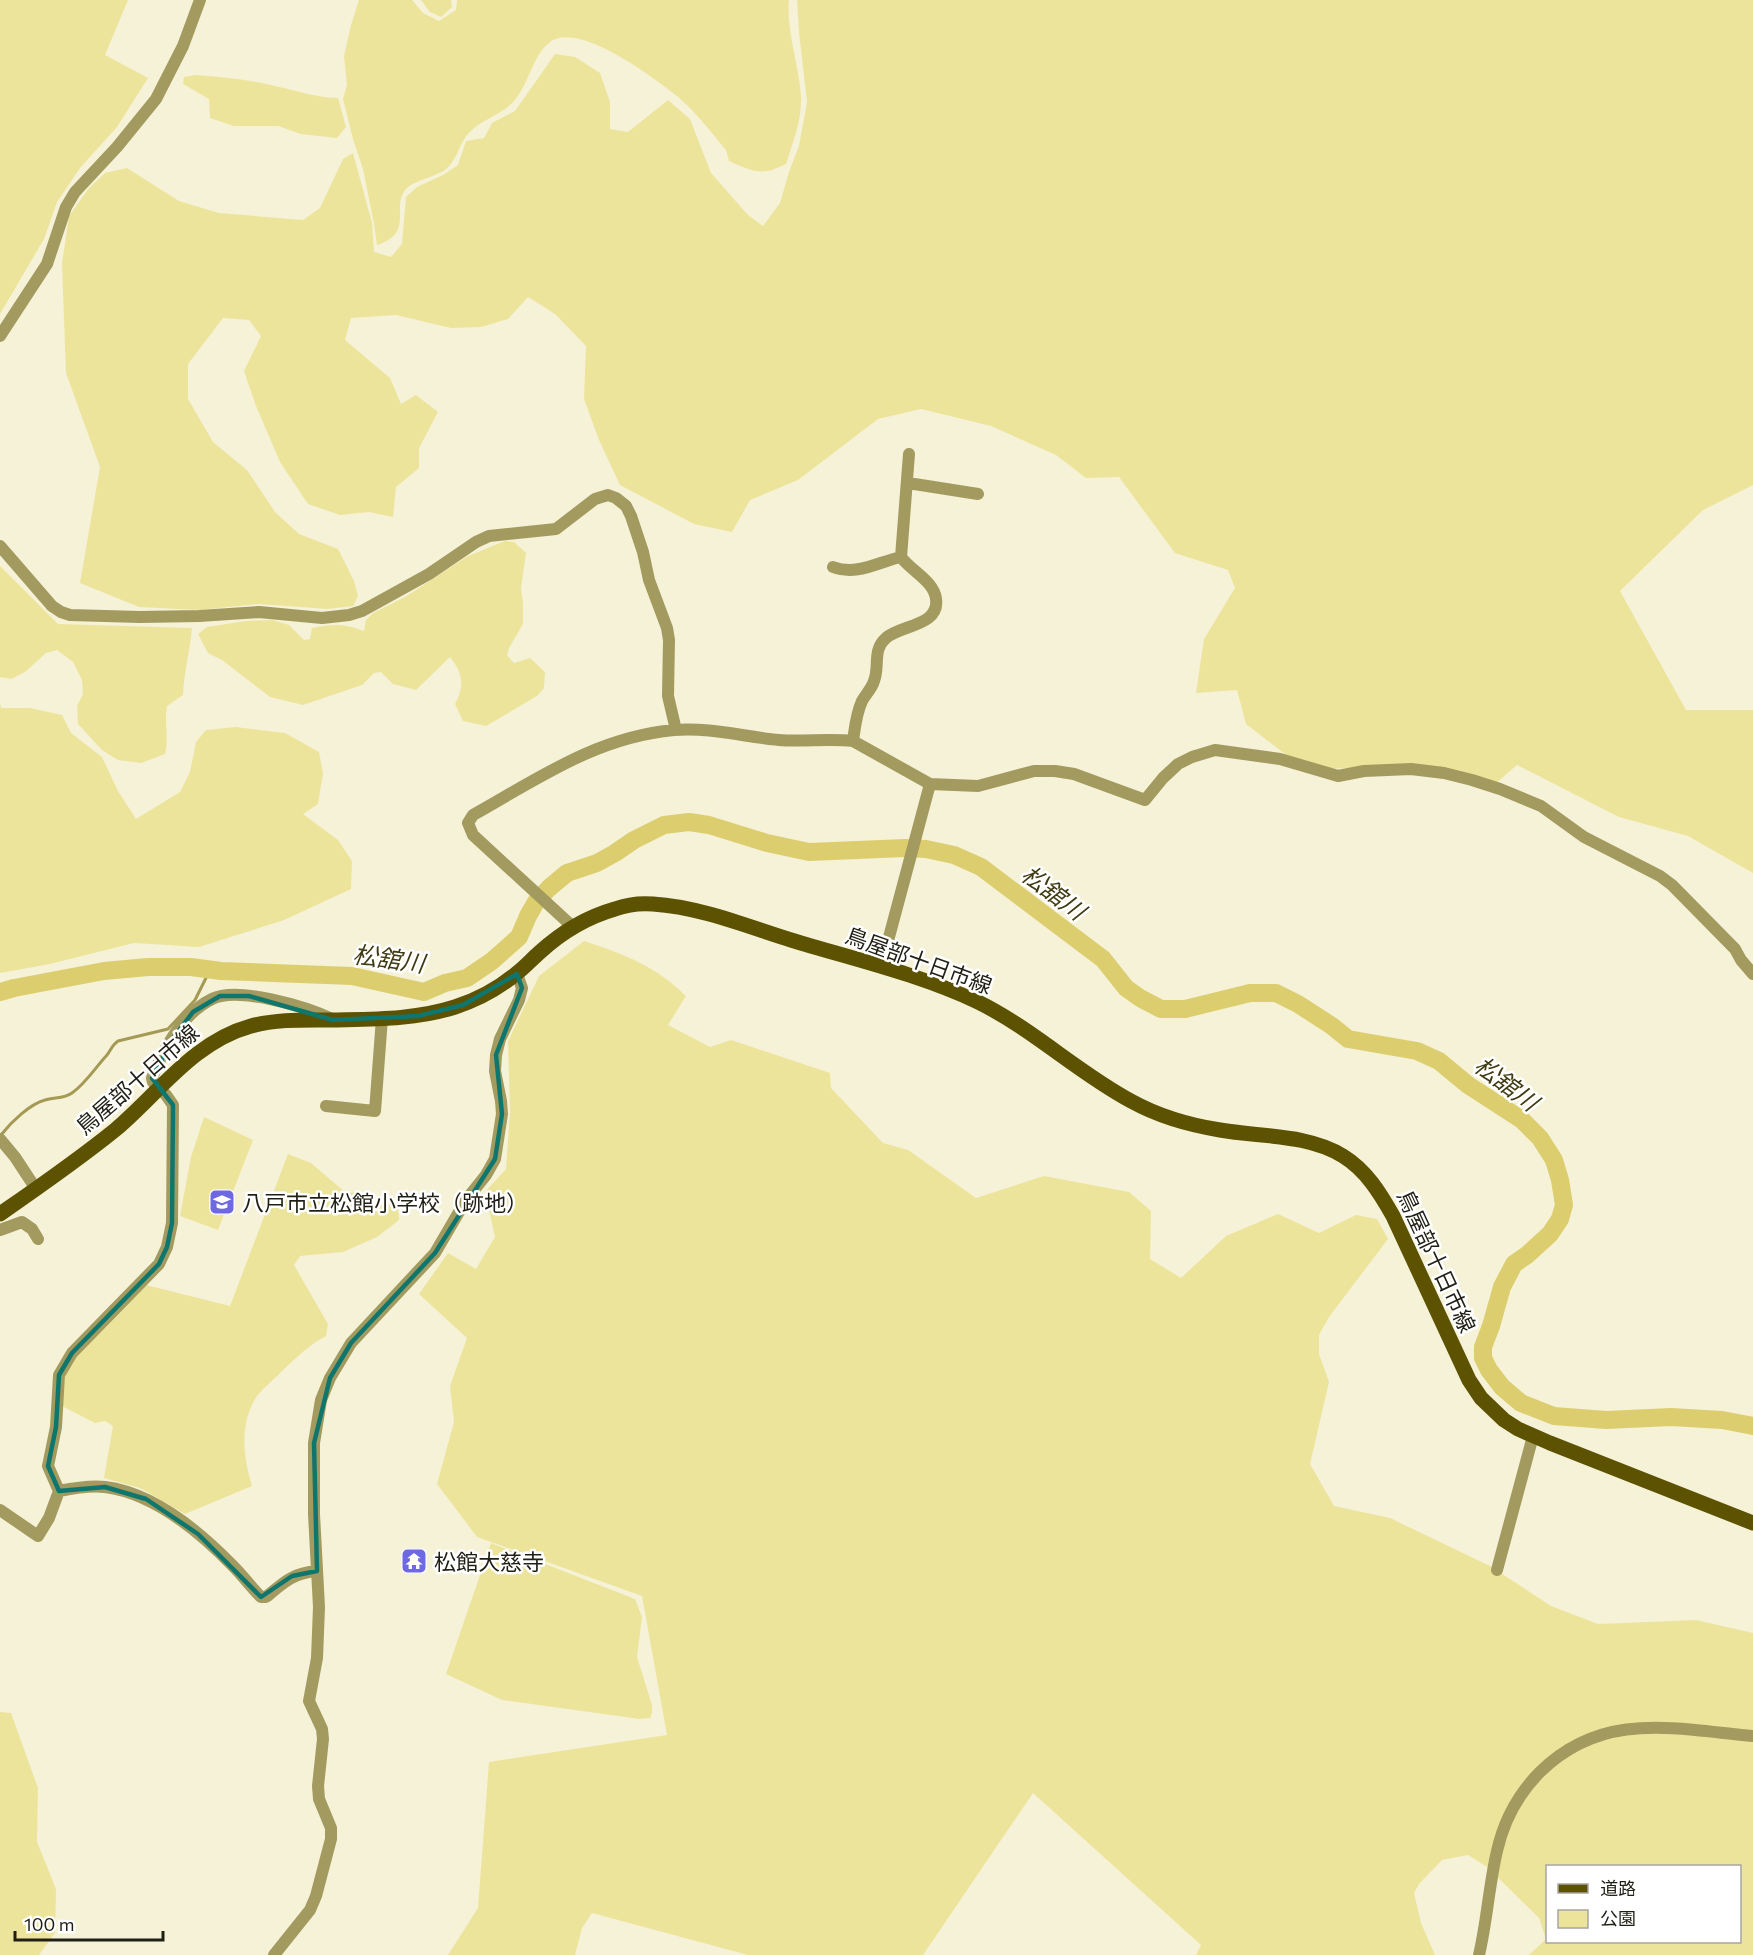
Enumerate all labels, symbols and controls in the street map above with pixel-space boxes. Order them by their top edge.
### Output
water label: 松舘川 [1017,859,1094,927]
street label: 鳥屋部十日市線 [842,921,996,999]
water label: 松舘川 [351,939,430,978]
street label: 鳥屋部十日市線 [70,1018,204,1140]
water label: 松舘川 [1470,1050,1547,1118]
street label: 鳥屋部十日市線 [1392,1186,1482,1336]
school or university icon: 八戸市立松館小学校（跡地） [207,1187,237,1217]
place label: 八戸市立松館小学校（跡地） [242,1189,528,1216]
temple icon: 松館大慈寺 [399,1546,429,1576]
place label: 松館大慈寺 [434,1548,544,1575]
legend [1546,1865,1741,1943]
text: 道路 [1600,1877,1636,1899]
scale bar [15,1904,164,1942]
text: 公園 [1600,1907,1636,1929]
text: 100 m [24,1913,74,1935]

